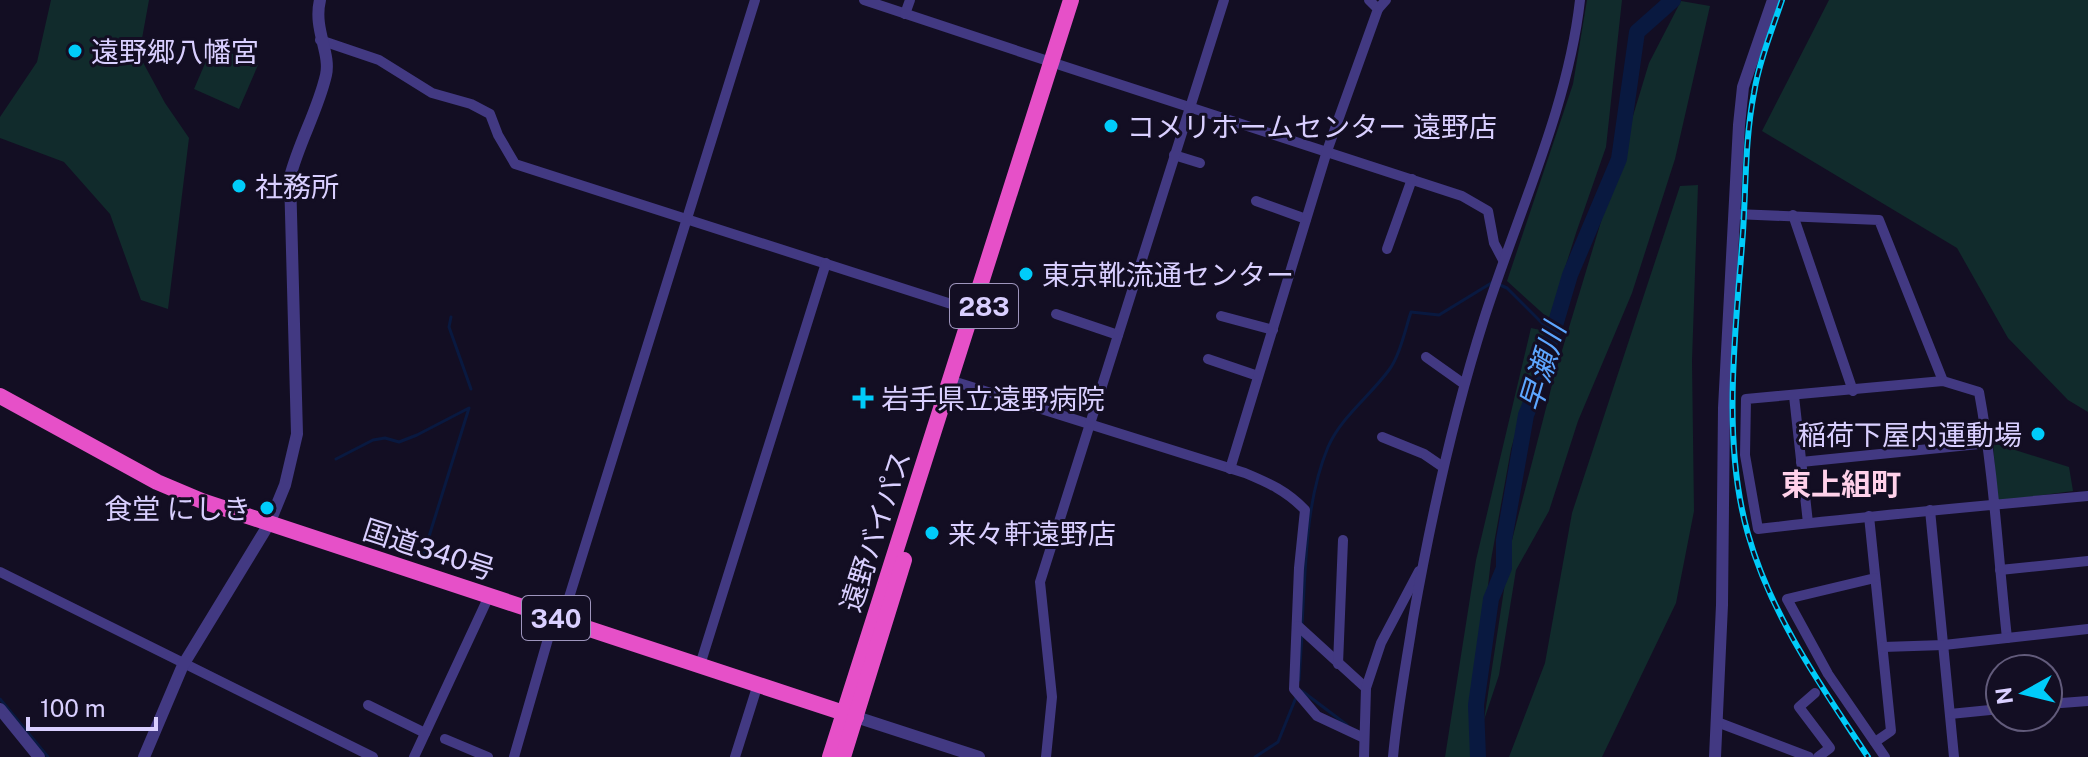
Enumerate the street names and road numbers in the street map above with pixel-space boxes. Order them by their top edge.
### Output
road number: 283 [950,284,1018,328]
street label: 遠野バイパス [833,446,917,616]
street label: 国道340号 [359,512,499,586]
road number: 340 [522,596,590,640]

